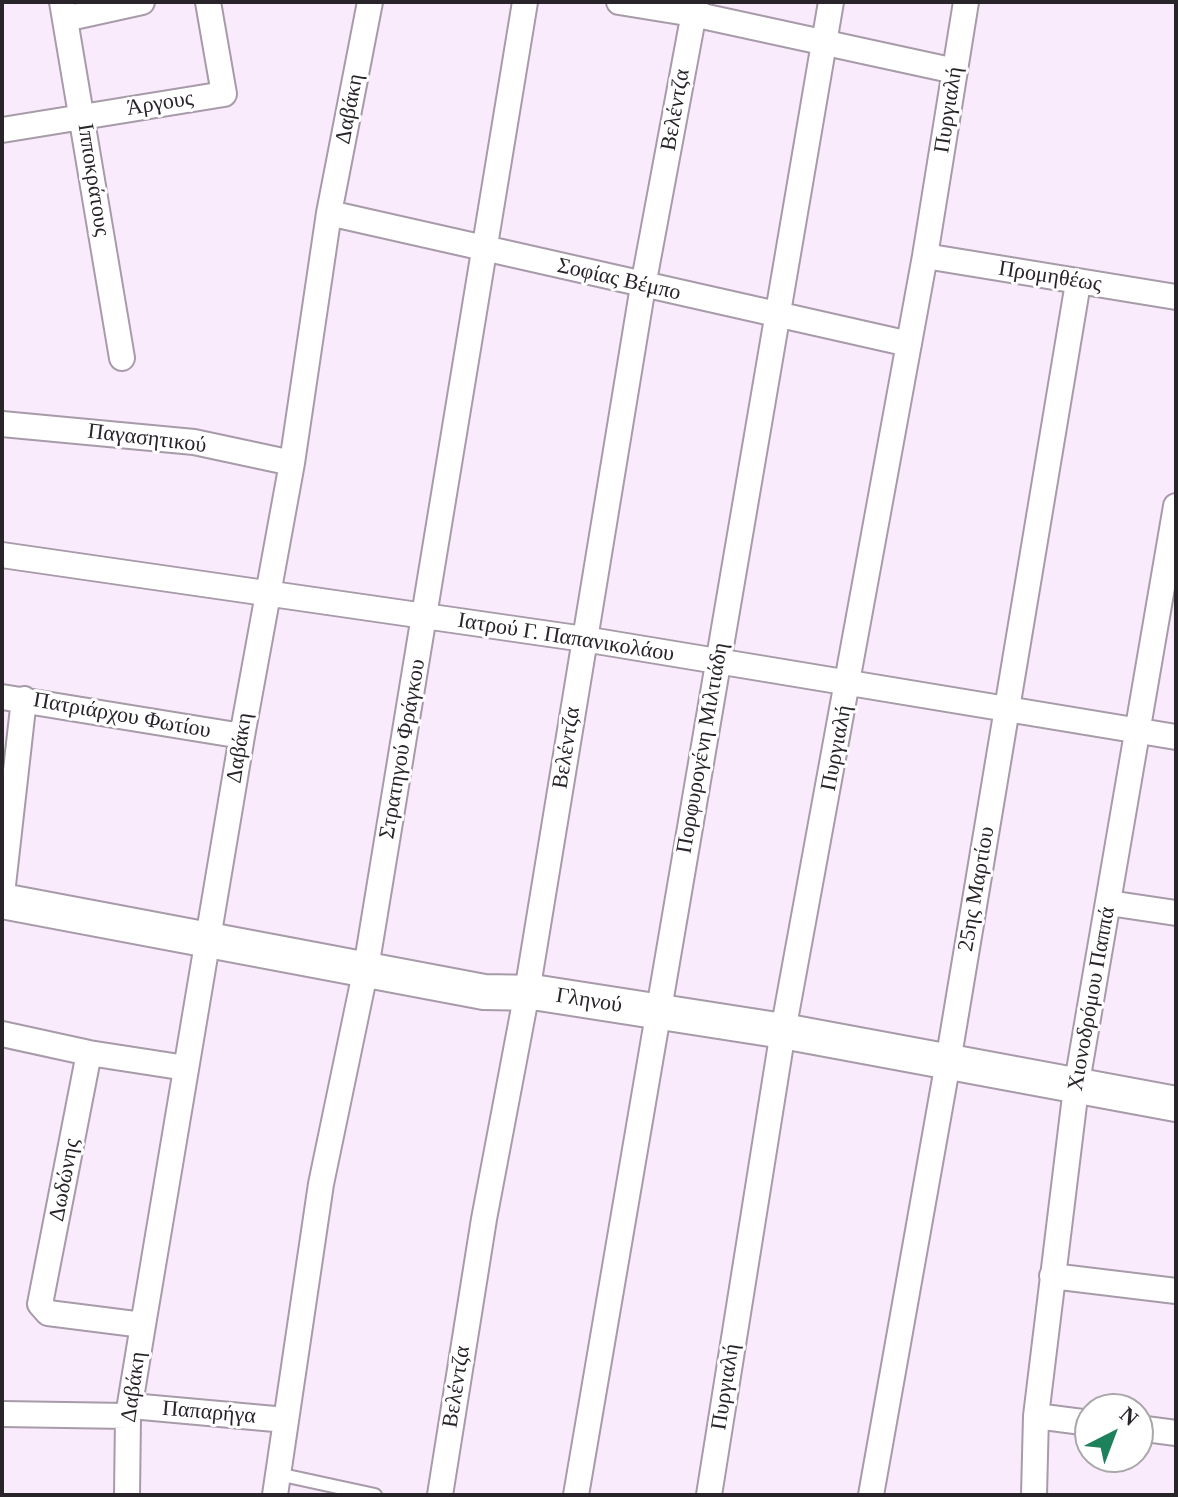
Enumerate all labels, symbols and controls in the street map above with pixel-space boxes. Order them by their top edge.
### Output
street label: Πυργιαλή [929,65,969,155]
street label: Βελέντζα [656,67,696,153]
street label: Δαβάκη [330,72,370,146]
street label: Άργους [125,86,195,122]
street label: Ιπποκράτους [71,122,115,238]
street label: Σοφίας Βέμπο [555,253,683,307]
street label: Προμηθέως [997,256,1103,298]
street label: Παγασητικού [86,419,208,459]
street label: Ιατρού Γ. Παπανικολάου [456,608,676,668]
street label: Πορφυρογένη Μιλτιάδη [671,641,735,855]
street label: Στρατηγού Φράγκου [374,657,432,841]
street label: Πατριάρχου Φωτίου [31,687,213,745]
street label: Πυργιαλή [816,703,858,793]
street label: Βελέντζα [548,705,586,791]
street label: Δαβάκη [221,711,259,785]
street label: 25ης Μαρτίου [953,824,1001,954]
street label: Χιονοδρόμου Παππά [1063,905,1121,1093]
street label: Γληνού [554,983,624,1019]
street label: Δωδώνης [44,1136,86,1224]
street label: Πυργιαλή [706,1342,746,1432]
street label: Βελέντζα [438,1344,476,1430]
street label: Δαβάκη [116,1350,152,1424]
north arrow [1074,1393,1154,1473]
street label: Παπαρήγα [161,1396,257,1430]
text: N [1115,1402,1143,1431]

